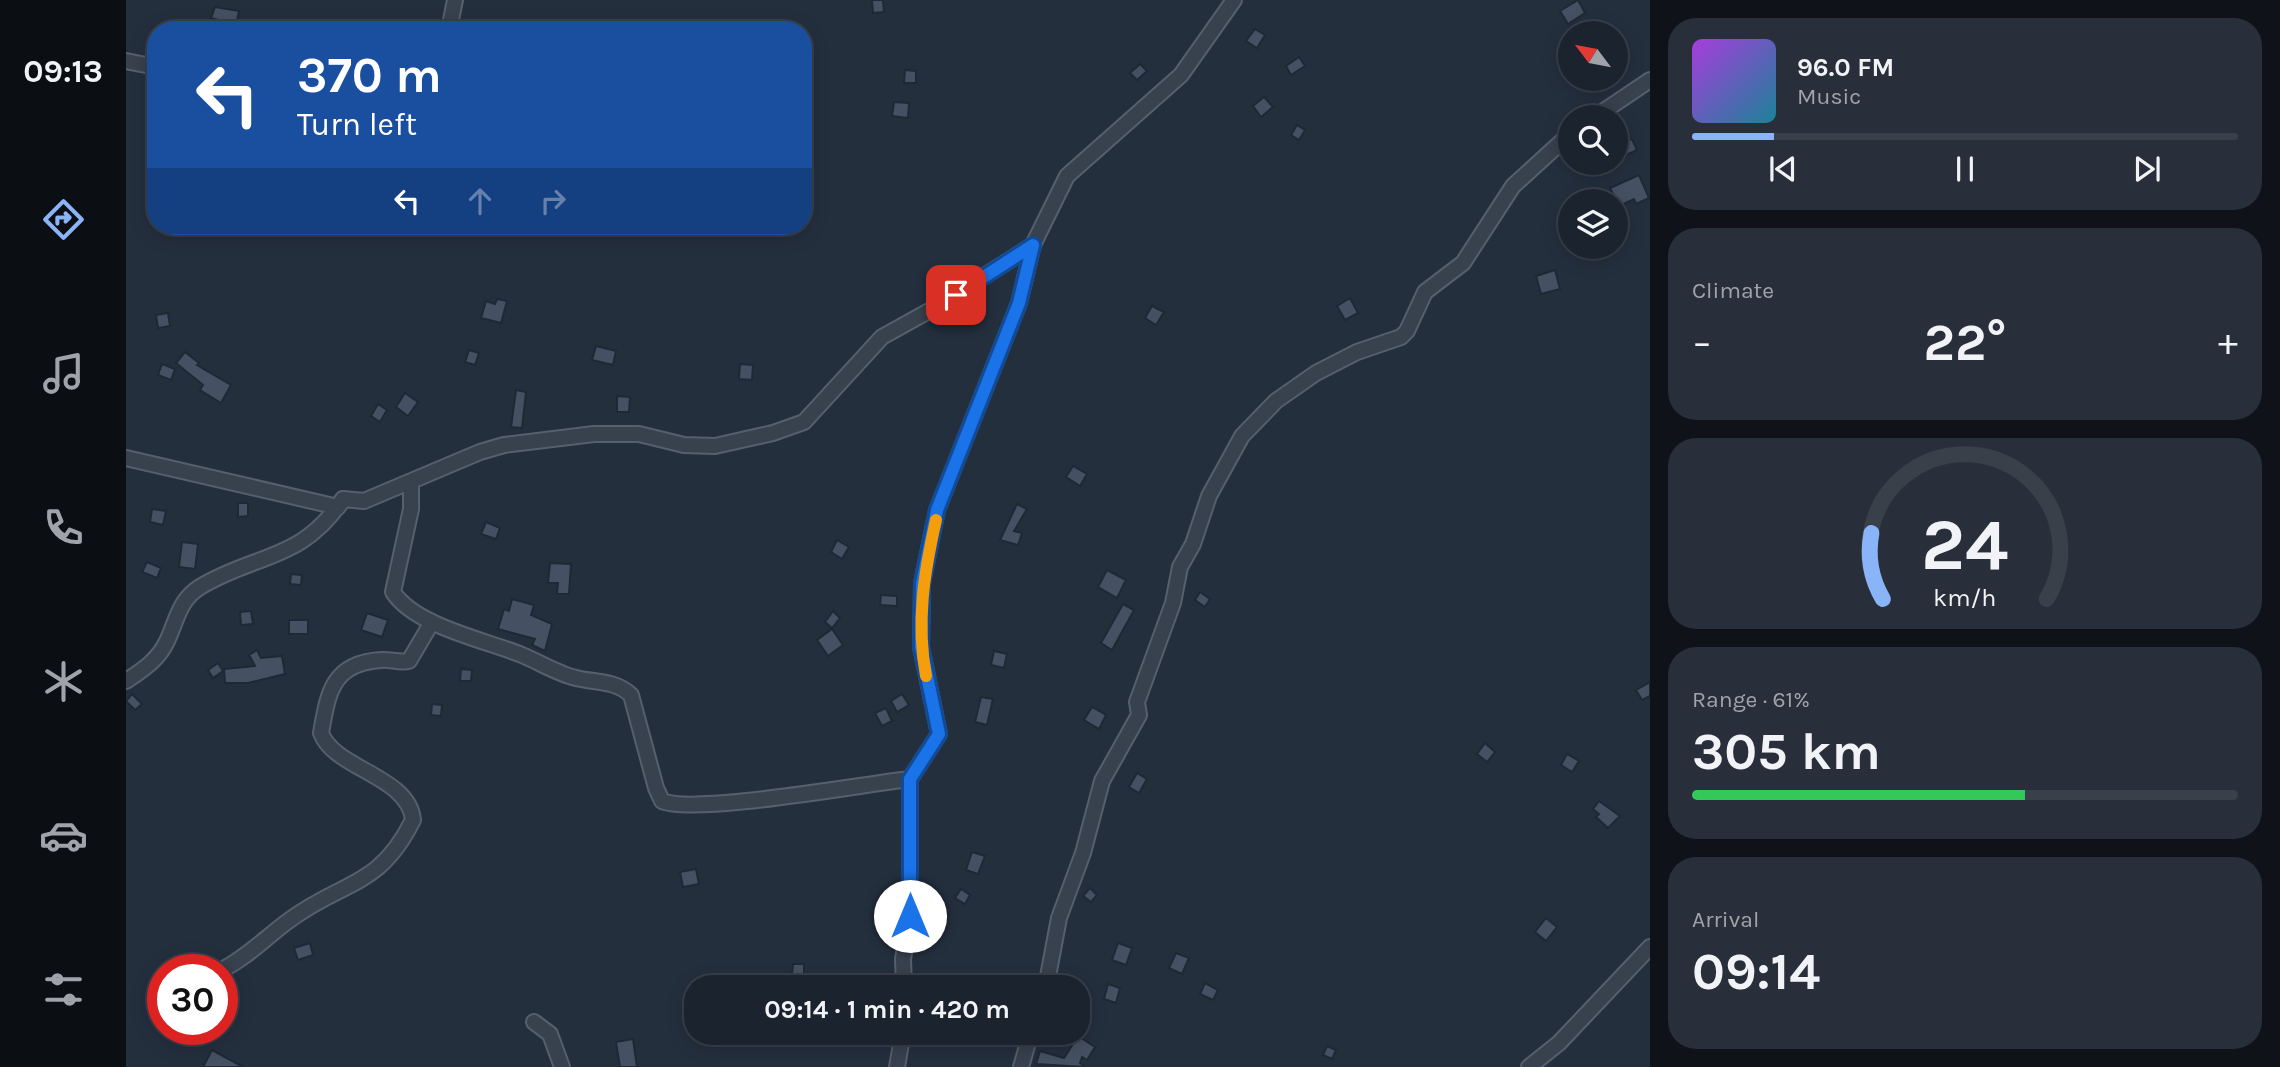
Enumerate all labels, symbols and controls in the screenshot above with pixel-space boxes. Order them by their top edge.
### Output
north arrow [1558,21,1628,91]
map controls [1558,21,1628,259]
text: 370 m [297,47,442,104]
icon: left [182,49,273,140]
text: 96.0 FM [1797,52,1894,83]
text: 09:13 [23,53,103,90]
text: Music [1797,83,1861,110]
button: search [1558,105,1628,175]
text: Turn left [297,106,417,143]
icon: previous [1764,150,1802,188]
icon: pause [1946,150,1984,188]
icon: next [2128,150,2166,188]
icon: left [388,182,426,220]
icon: ahead [461,182,499,220]
icon: right [534,182,572,220]
button: layers [1558,189,1628,259]
icon: directions [39,195,88,244]
pin [926,265,986,325]
icon: arrive [937,276,975,314]
text: Climate [1692,277,1774,304]
text: 22° [1923,312,2007,373]
text: − [1692,320,1712,365]
text: + [2218,320,2238,365]
icon: music [39,349,88,398]
icon: phone [39,503,88,552]
text: 24 [1921,503,2009,588]
text: km/h [1933,583,1997,612]
icon: climate [39,657,88,706]
text: Range · 61% [1692,686,1810,713]
text: 305 km [1692,721,1881,782]
icon: car [39,811,88,860]
position arrow [873,879,947,953]
text: Arrival [1692,906,1759,933]
text: 09:14 [1692,941,1820,1002]
speed limit sign: 30 [147,954,238,1045]
icon: filters [39,965,88,1014]
text: 09:14 · 1 min · 420 m [764,994,1010,1025]

